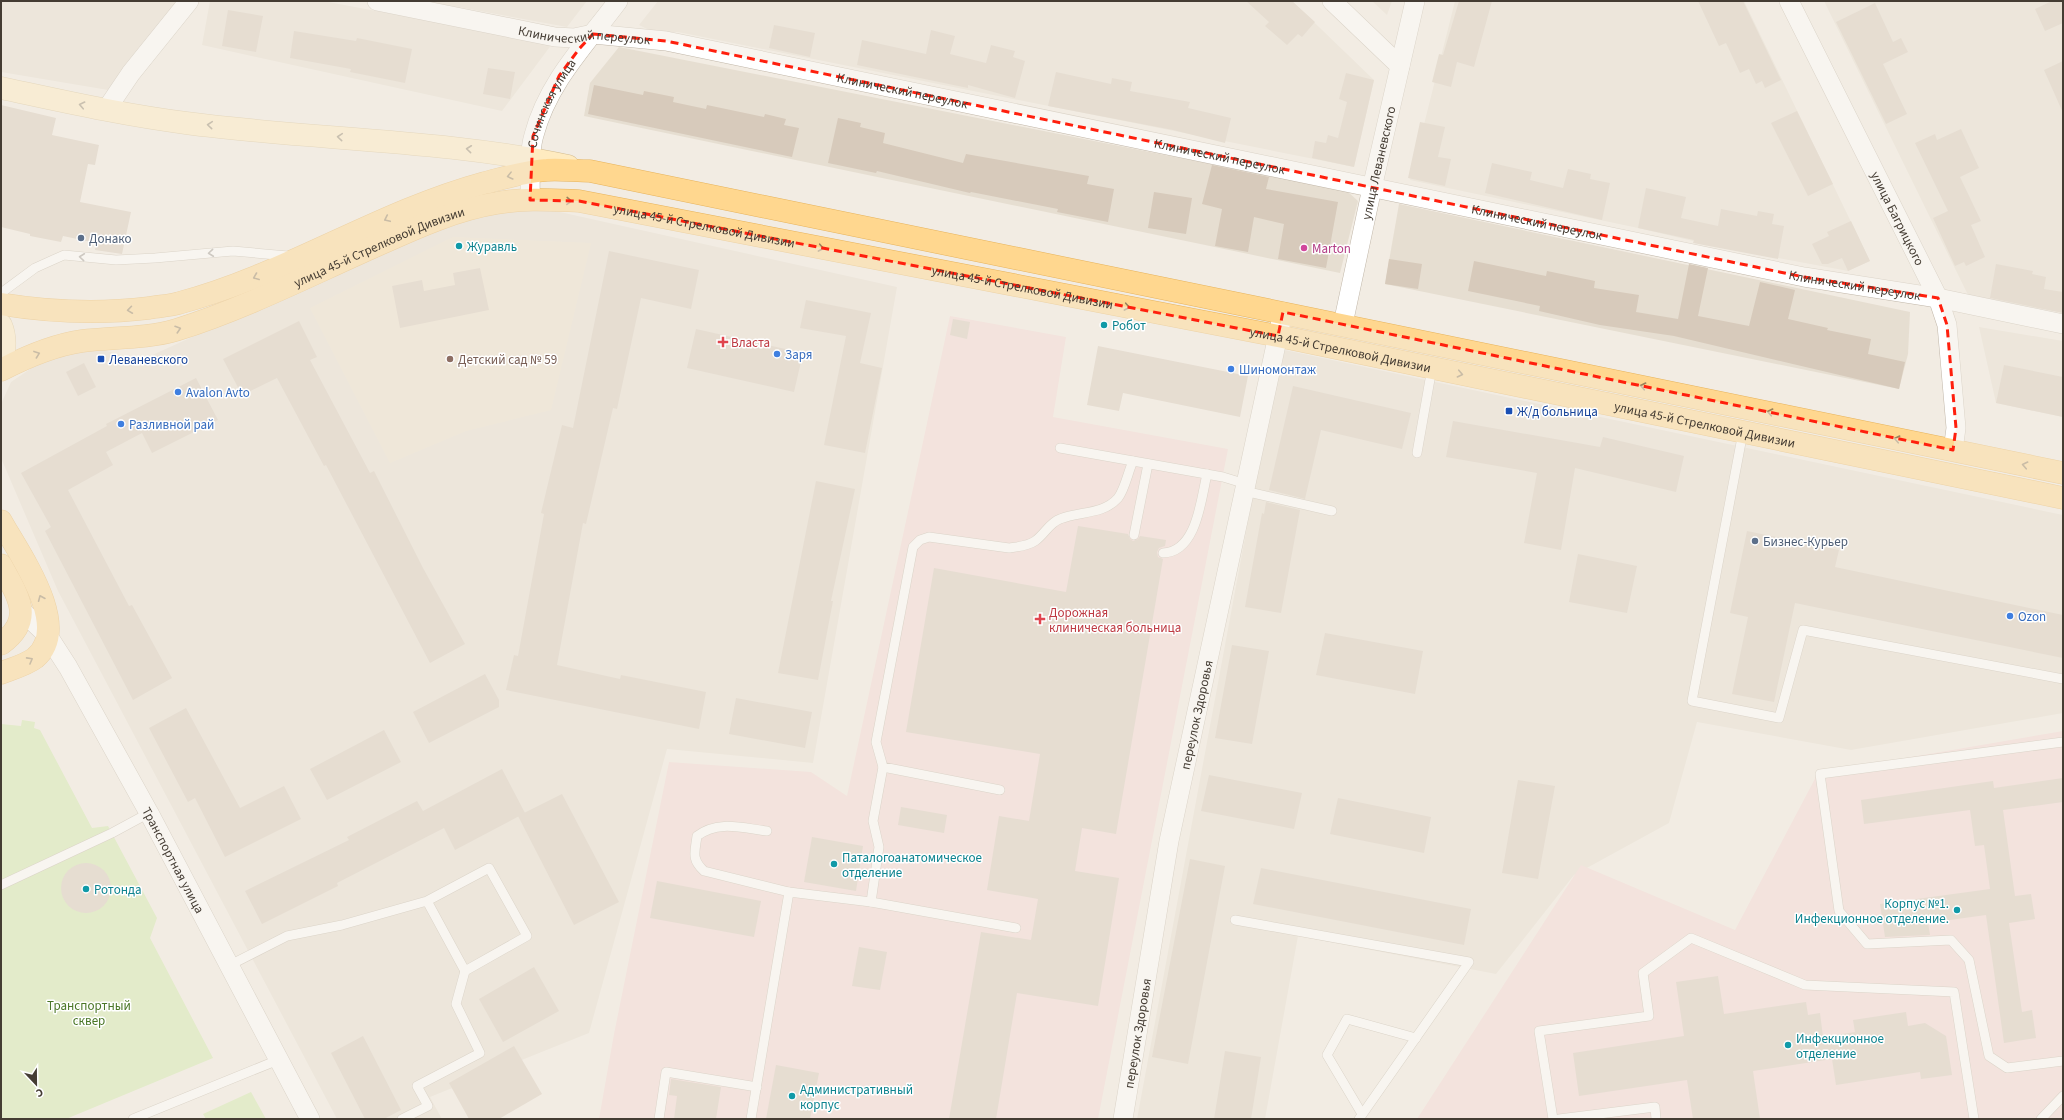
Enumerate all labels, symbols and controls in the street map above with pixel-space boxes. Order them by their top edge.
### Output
street label: Клинический переулок [516,22,652,50]
street label: Сочинская улица [523,55,580,150]
street label: Клинический переулок [835,69,970,114]
one-way arrow [79,102,85,110]
street label: улица Леваневского [1357,104,1401,221]
one-way arrow [207,121,213,130]
one-way arrow [337,133,343,142]
street label: Клинический переулок [1153,134,1287,179]
one-way arrow [466,145,472,154]
street label: улица Багрицкого [1866,169,1928,269]
one-way arrow [507,172,513,180]
one-way arrow [566,197,572,205]
street label: улица 45-й Стрелковой Дивизии [612,200,797,253]
street label: Клинический переулок [1470,200,1605,245]
street label: улица 45-й Стрелковой Дивизии [291,203,467,292]
one-way arrow [384,214,392,222]
place label: Донако [89,230,132,248]
marker: Донако [76,233,86,243]
place label: Журавль [467,238,517,256]
place label: Marton [1312,240,1351,258]
marker: Журавль [454,241,464,251]
one-way arrow [818,243,824,251]
marker: Marton [1299,243,1309,253]
one-way arrow [208,248,214,257]
one-way arrow [79,252,85,261]
street label: улица 45-й Стрелковой Дивизии [930,261,1115,314]
street label: Клинический переулок [1787,266,1922,305]
one-way arrow [252,272,260,280]
one-way arrow [1124,302,1130,311]
one-way arrow [127,305,134,314]
place label: Робот [1112,317,1146,335]
marker: Робот [1099,320,1109,330]
street label: улица 45-й Стрелковой Дивизии [1248,323,1432,377]
one-way arrow [174,325,181,334]
place label: Власта [731,334,770,352]
marker: Власта [718,337,728,347]
place label: Заря [785,346,813,364]
marker: Заря [772,349,782,359]
one-way arrow [33,350,40,359]
place label: Леваневского [109,351,188,369]
place label: Детский сад № 59 [458,351,557,369]
marker: Леваневского [96,354,106,364]
marker: Детский сад № 59 [445,354,455,364]
place label: Шиномонтаж [1239,361,1316,379]
marker: Шиномонтаж [1226,364,1236,374]
one-way arrow [1457,369,1464,377]
one-way arrow [1640,383,1646,391]
place label: Avalon Avto [186,384,250,402]
marker: Avalon Avto [173,387,183,397]
street label: улица 45-й Стрелковой Дивизии [1612,398,1797,453]
place label: Ж/д больница [1517,403,1598,421]
marker: Ж/д больница [1504,406,1514,416]
one-way arrow [1767,409,1773,417]
place label: Разливной рай [129,416,214,434]
marker: Разливной рай [116,419,126,429]
one-way arrow [1894,435,1901,443]
one-way arrow [2022,461,2028,469]
place label: Бизнес-Курьер [1763,533,1848,551]
marker: Бизнес-Курьер [1750,536,1760,546]
one-way arrow [38,595,46,602]
place label: Дорожная клиническая больница [1049,604,1181,637]
place label: Ozon [2018,608,2046,626]
marker: Ozon [2005,611,2015,621]
marker: Дорожная клиническая больница [1034,613,1046,625]
one-way arrow [26,657,33,665]
street label: переулок Здоровья [1177,659,1218,771]
street label: Транспортная улица [137,804,208,917]
place label: Паталогоанатомическое отделение [842,849,982,882]
marker: Паталогоанатомическое отделение [829,859,839,869]
place label: Ротонда [94,881,142,899]
marker: Ротонда [81,884,91,894]
place label: Корпус №1. Инфекционное отделение. [1795,895,1949,928]
marker: Корпус №1. Инфекционное отделение. [1952,905,1962,915]
street label: переулок Здоровья [1120,977,1156,1090]
park label: Транспортный сквер [47,997,131,1030]
place label: Инфекционное отделение [1796,1030,1884,1063]
marker: Инфекционное отделение [1783,1040,1793,1050]
north arrow [16,1064,56,1104]
place label: Административный корпус [800,1081,913,1114]
text: С [33,1085,45,1101]
marker: Административный корпус [787,1091,797,1101]

